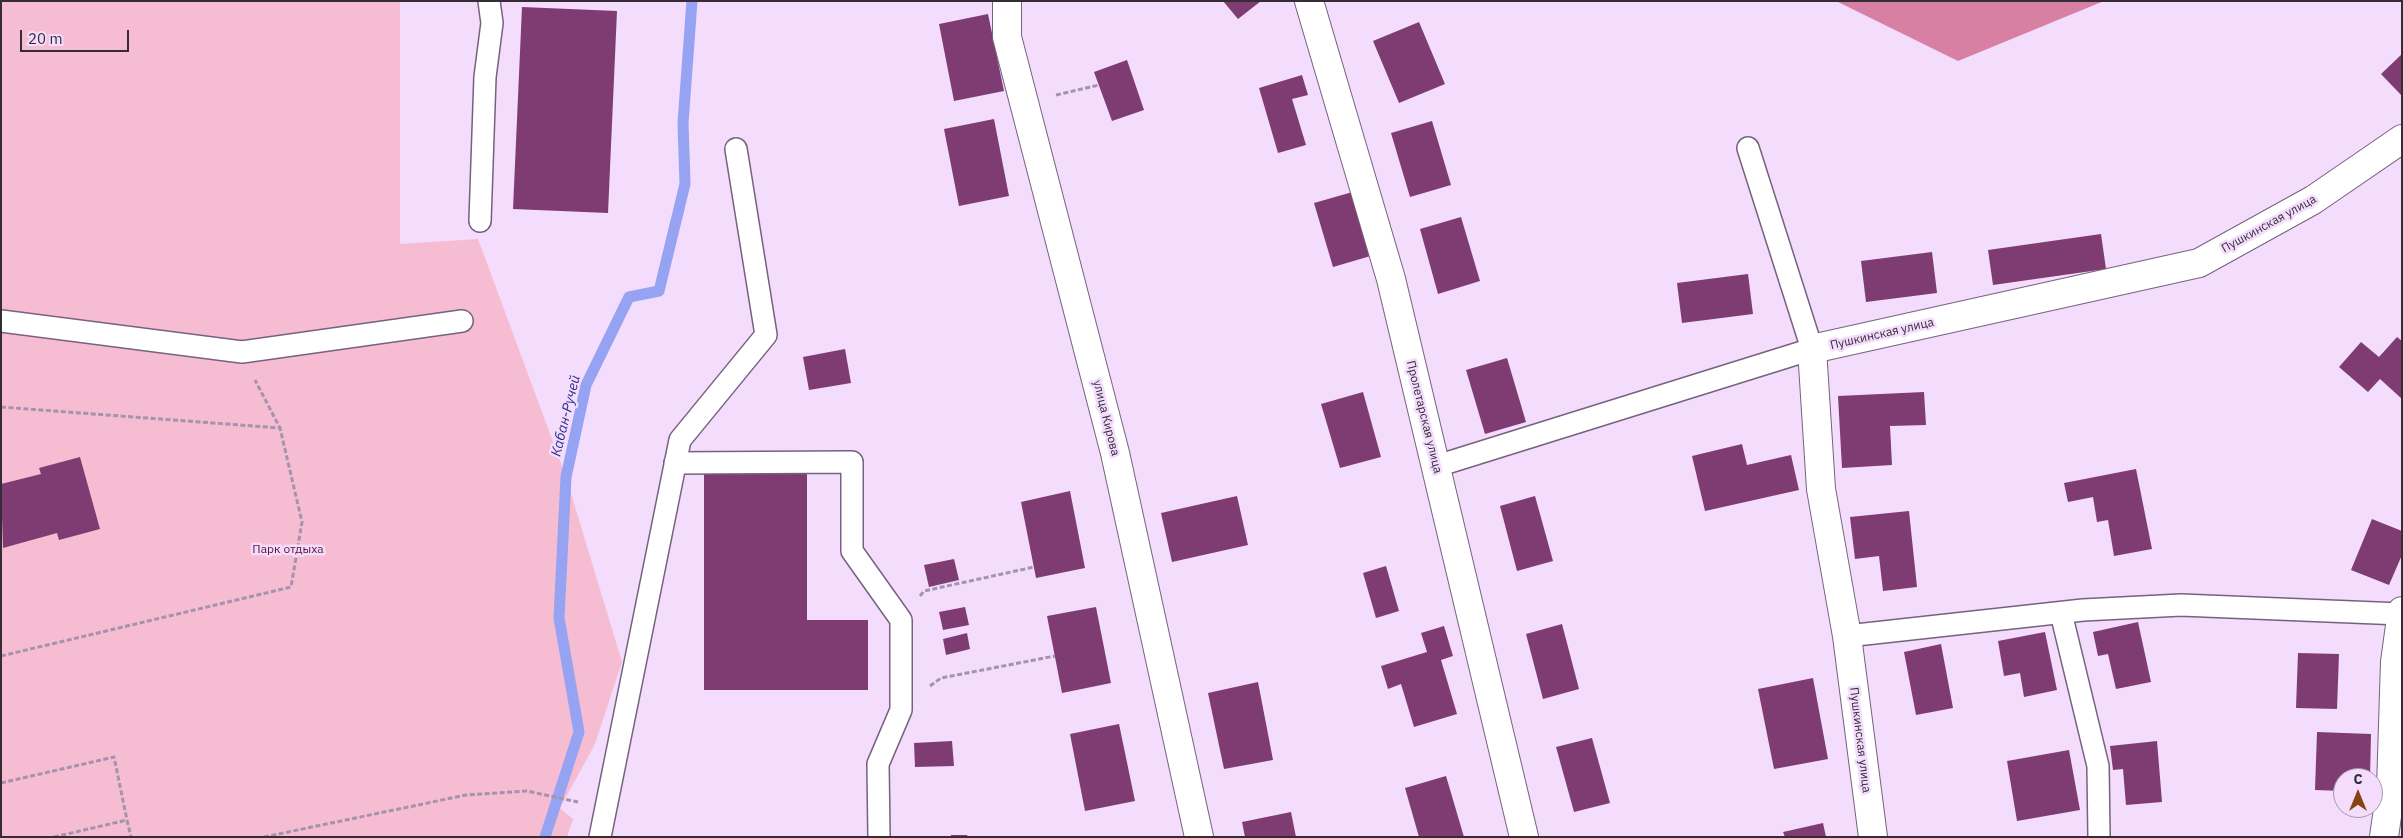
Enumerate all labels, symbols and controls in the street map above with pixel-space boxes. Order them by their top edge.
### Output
scale bar [22,20,131,52]
text: 20 m [28,29,63,48]
street label: Пушкинская улица [2219,192,2319,256]
street label: Пушкинская улица [1829,315,1935,353]
street label: Пролетарская улица [1403,359,1445,475]
water label: Кабан-Ручей [548,374,584,458]
street label: улица Кирова [1090,379,1122,457]
park label: Парк отдыха [252,543,324,557]
street label: Пушкинская улица [1846,687,1874,793]
north arrow [2333,768,2383,818]
text: С [2353,770,2363,788]

